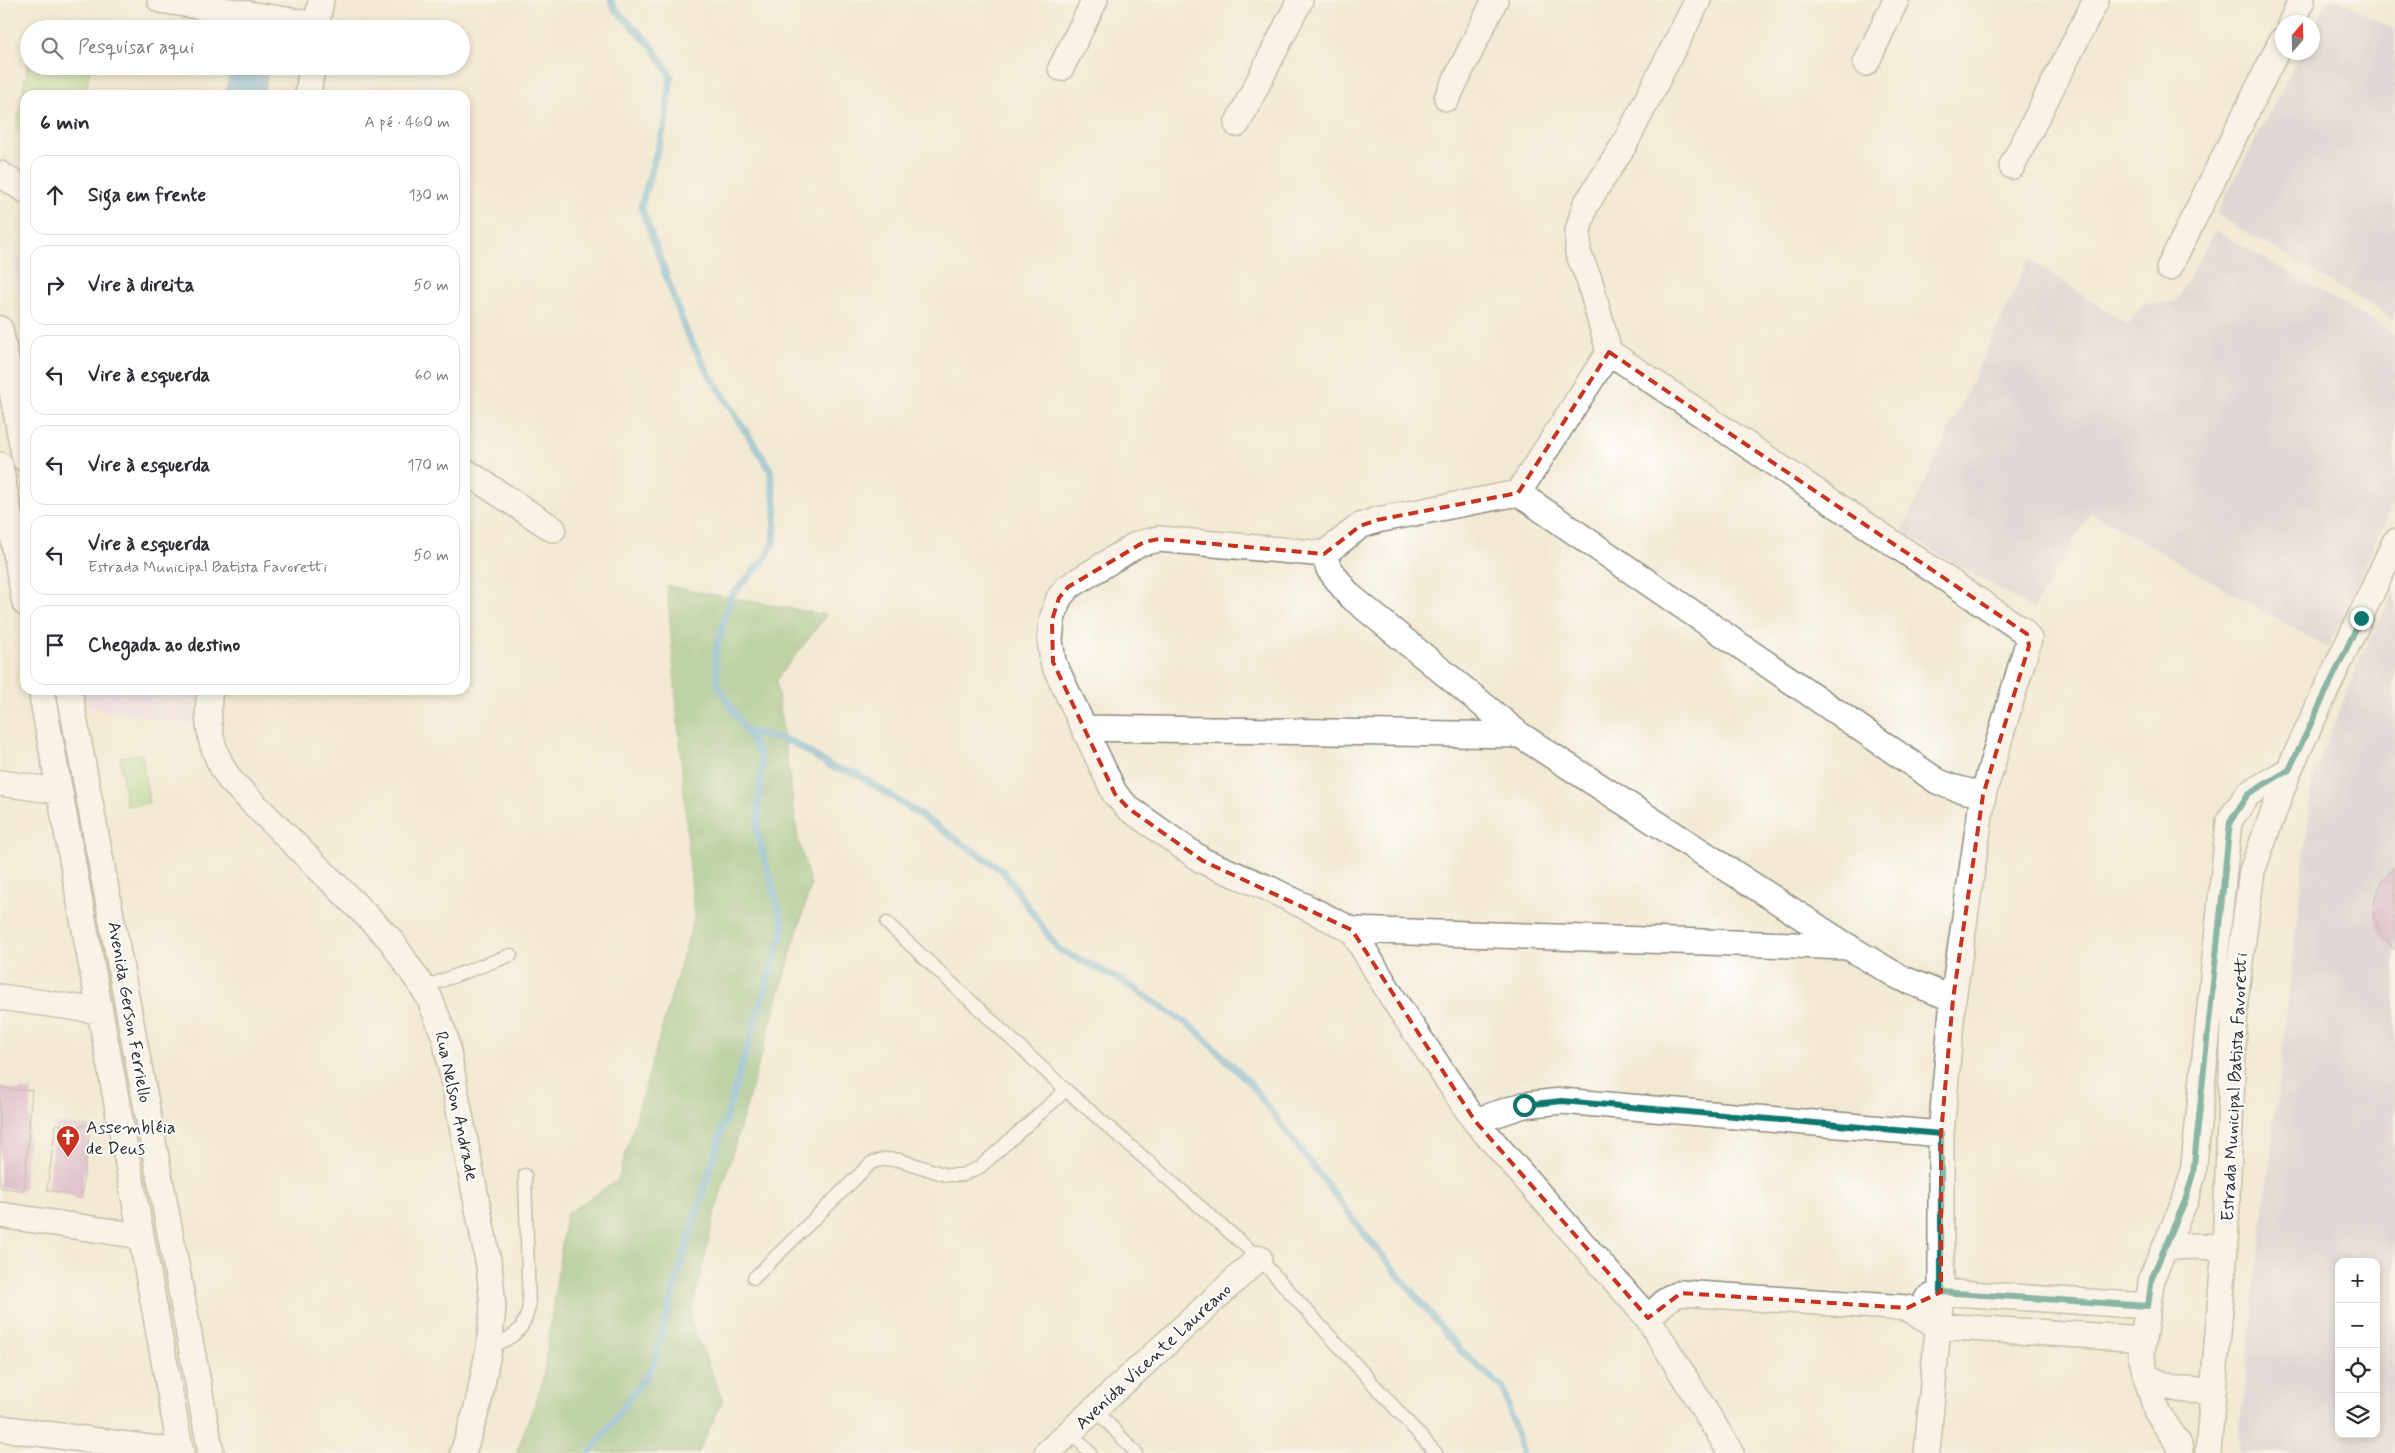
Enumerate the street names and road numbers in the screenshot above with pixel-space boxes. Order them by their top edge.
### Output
street label: Avenida Gerson Ferriello [101,920,157,1105]
street label: Estrada Municipal Batista Favoretti [2216,952,2254,1222]
street label: Rua Nelson Andrade [428,1029,484,1183]
street label: Avenida Vicente Laureano [1071,1278,1237,1435]

